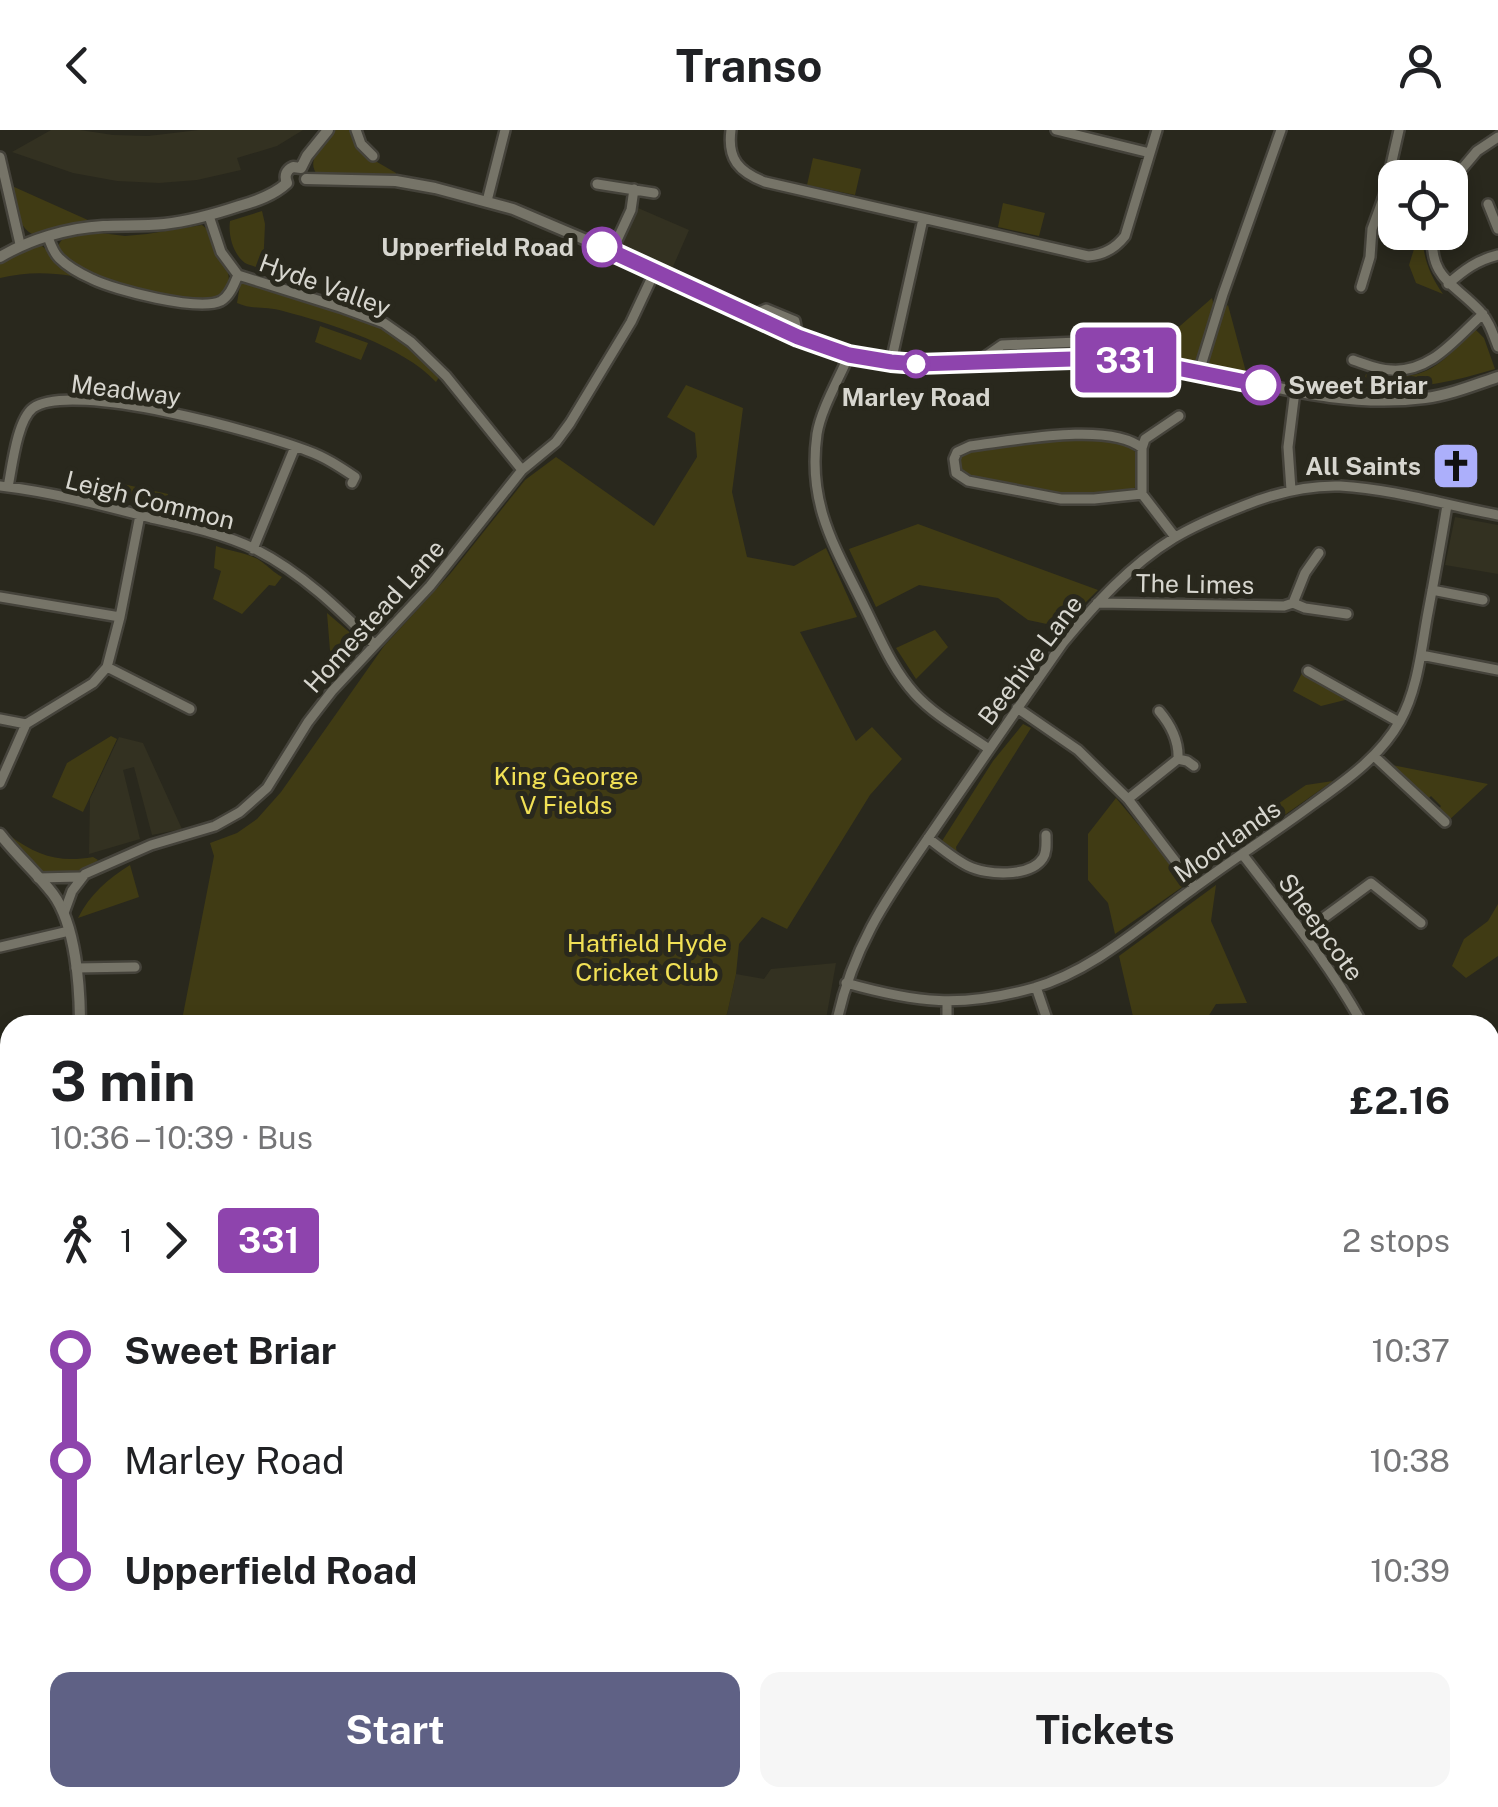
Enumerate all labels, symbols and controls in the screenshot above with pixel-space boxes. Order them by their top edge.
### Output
icon: back [50,38,105,93]
icon: person [1393,38,1448,93]
text: Transo [676,39,822,92]
map controls [1378,160,1468,250]
button: locate [1378,160,1468,250]
marker: Upperfield Road [583,228,621,266]
place label: Upperfield Road [381,232,574,262]
street label: Hyde Valley [255,247,395,323]
line badge: 331 [1068,328,1184,392]
text: 331 [1095,340,1157,381]
marker: Marley Road [903,351,929,377]
marker: Sweet Briar [1242,366,1280,404]
street label: Meadway [69,368,183,412]
place label: Sweet Briar [1288,370,1428,400]
place label: Marley Road [841,382,991,412]
church icon: All Saints [1430,440,1482,492]
place label: All Saints [1305,451,1421,481]
street label: Leigh Common [62,464,238,536]
street label: Homestead Lane [297,533,451,699]
street label: The Limes [1136,568,1254,600]
street label: Beehive Lane [971,589,1089,731]
park label: King George V Fields [494,761,638,820]
street label: Moorlands [1168,793,1286,889]
street label: Sheepcote [1272,868,1370,986]
park label: Hatfield Hyde Cricket Club [567,928,727,987]
text: 3 min [50,1049,196,1113]
text: £2.16 [1350,1078,1450,1123]
text: 10:36 – 10:39 · Bus [50,1119,313,1156]
icon: walk [50,1213,105,1268]
icon: forward [148,1213,203,1268]
text: 331 [238,1220,299,1261]
text: 1 [120,1222,133,1259]
text: 2 stops [1342,1222,1450,1259]
text: Sweet Briar [124,1328,336,1373]
text: 10:37 [1371,1332,1450,1369]
text: Marley Road [124,1438,345,1483]
text: 10:38 [1370,1442,1450,1479]
text: Upperfield Road [124,1548,417,1593]
text: 10:39 [1370,1552,1450,1589]
button: Start [50,1672,740,1787]
button: Tickets [760,1672,1450,1787]

